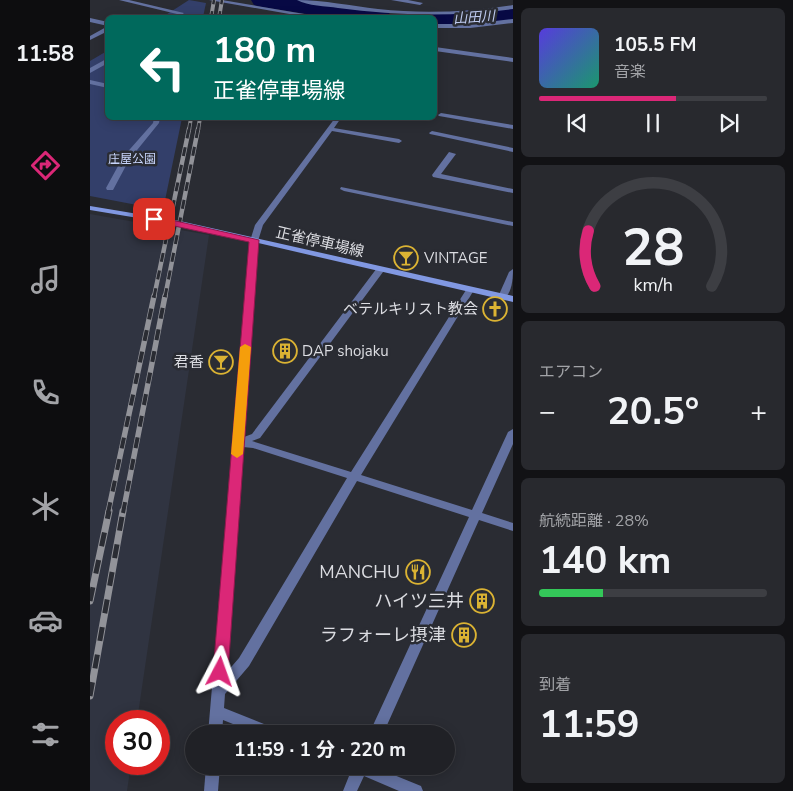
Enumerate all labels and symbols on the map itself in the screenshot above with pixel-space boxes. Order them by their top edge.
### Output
water label: 山田川 [452,6,498,28]
park label: 庄屋公園 [108,151,156,167]
pin [133,198,175,240]
street label: 正雀停車場線 [274,222,366,262]
bar icon: VINTAGE [393,245,419,271]
place label: VINTAGE [423,248,488,268]
church icon: ベテルキリスト教会 [482,296,508,322]
place label: ベテルキリスト教会 [343,299,478,319]
building icon: DAP shojaku [272,338,298,364]
place label: DAP shojaku [302,341,389,361]
bar icon: 君香 [208,349,234,375]
place label: 君香 [174,352,204,372]
restaurant icon: MANCHU [405,559,431,585]
place label: MANCHU [319,560,400,584]
building icon: ハイツ三井 [469,588,495,614]
place label: ハイツ三井 [374,589,464,613]
building icon: ラフォーレ摂津 [451,622,477,648]
place label: ラフォーレ摂津 [320,623,446,647]
position arrow [193,645,245,697]
speed limit sign: 30 [105,710,170,775]

